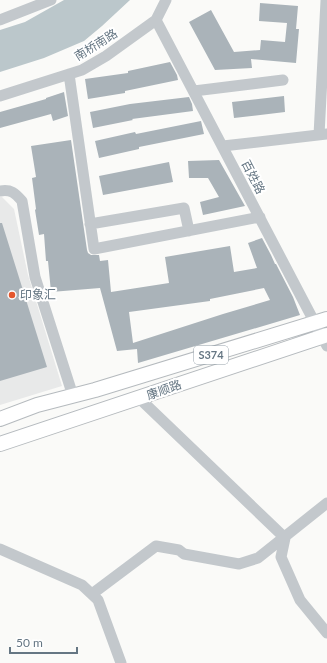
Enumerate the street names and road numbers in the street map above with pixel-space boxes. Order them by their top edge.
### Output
street label: 南桥南路 [71,25,120,64]
street label: 百姓路 [239,157,268,196]
road number: S374 [194,346,228,364]
street label: 康顺路 [144,377,183,402]

